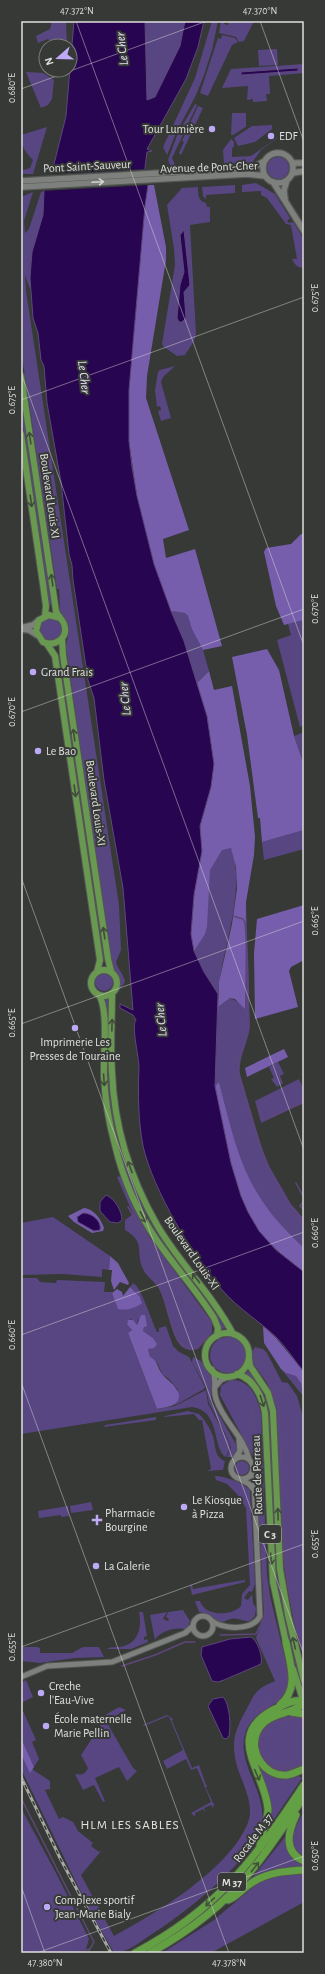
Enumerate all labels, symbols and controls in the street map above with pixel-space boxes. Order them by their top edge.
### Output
text: 47.372°N [60,6,94,16]
text: 47.370°N [243,6,277,16]
water label: Le Cher [114,31,131,66]
north arrow [38,38,78,78]
text: N [43,56,56,67]
text: 0.680°E [7,73,17,103]
place label: Tour Lumière [143,123,204,135]
marker: Tour Lumière [207,124,217,134]
place label: EDF [279,130,299,142]
marker: EDF [266,131,276,141]
street label: Pont Saint-Sauveur [43,158,131,174]
street label: Avenue de Pont-Cher [160,159,258,175]
one-way arrow [91,178,104,186]
text: 0.675°E [310,284,320,312]
water label: Le Cher [75,360,92,395]
text: 0.675°E [7,386,17,414]
one-way arrow [26,431,34,444]
street label: Boulevard Louis XI [38,453,62,539]
one-way arrow [27,494,35,507]
one-way arrow [48,574,56,587]
text: 0.670°E [310,594,320,624]
place label: Grand Frais [41,666,93,678]
marker: Grand Frais [28,667,38,677]
water label: Le Cher [117,681,134,716]
text: 0.670°E [7,697,17,727]
one-way arrow [70,729,78,742]
place label: Le Bao [46,745,76,757]
marker: Le Bao [33,746,43,756]
street label: Boulevard Louis-XI [84,759,108,847]
one-way arrow [71,784,79,797]
text: 0.665°E [310,906,320,935]
one-way arrow [100,927,108,940]
water label: Le Cher [153,1002,170,1037]
text: 0.665°E [7,1008,17,1037]
one-way arrow [108,1019,116,1032]
marker: Imprimerie Les Presses de Touraine [70,1023,80,1033]
place label: Imprimerie Les Presses de Touraine [30,1036,120,1062]
one-way arrow [101,1073,108,1086]
one-way arrow [126,1160,133,1173]
one-way arrow [140,1211,148,1223]
street label: Boulevard Louis-XI [162,1214,222,1292]
text: 0.660°E [310,1218,320,1248]
one-way arrow [191,1273,200,1284]
text: 0.660°E [7,1320,17,1350]
one-way arrow [259,1395,266,1408]
street label: Route de Perreau [250,1435,264,1515]
place label: Le Kiosque à Pizza [192,1494,242,1520]
marker: Le Kiosque à Pizza [179,1502,189,1512]
place label: Pharmacie Bourgine [105,1507,155,1533]
one-way arrow [274,1508,282,1521]
marker: Pharmacie Bourgine [92,1515,102,1525]
road number: C 3 [259,1525,281,1543]
text: 0.655°E [310,1530,320,1558]
one-way arrow [267,1552,274,1565]
place label: La Galerie [104,1560,150,1572]
marker: La Galerie [91,1561,101,1571]
text: 0.655°E [7,1633,17,1661]
one-way arrow [289,1637,297,1650]
place label: Creche l'Eau-Vive [49,1680,94,1706]
marker: Creche l'Eau-Vive [36,1688,46,1698]
place label: École maternelle Marie Pellin [54,1712,132,1739]
marker: École maternelle Marie Pellin [41,1721,51,1731]
one-way arrow [254,1768,261,1780]
street label: Rocade M 37 [231,1812,275,1864]
district label: HLM LES SABLES [80,1819,180,1832]
text: 0.650°E [310,1841,320,1871]
one-way arrow [251,1861,259,1872]
road number: M 37 [218,1873,246,1891]
place label: Complexe sportif Jean-Marie Bialy [55,1894,135,1921]
one-way arrow [205,1898,216,1907]
marker: Complexe sportif Jean-Marie Bialy [42,1902,52,1912]
text: 47.380°N [27,1958,63,1968]
text: 47.378°N [212,1958,246,1968]

